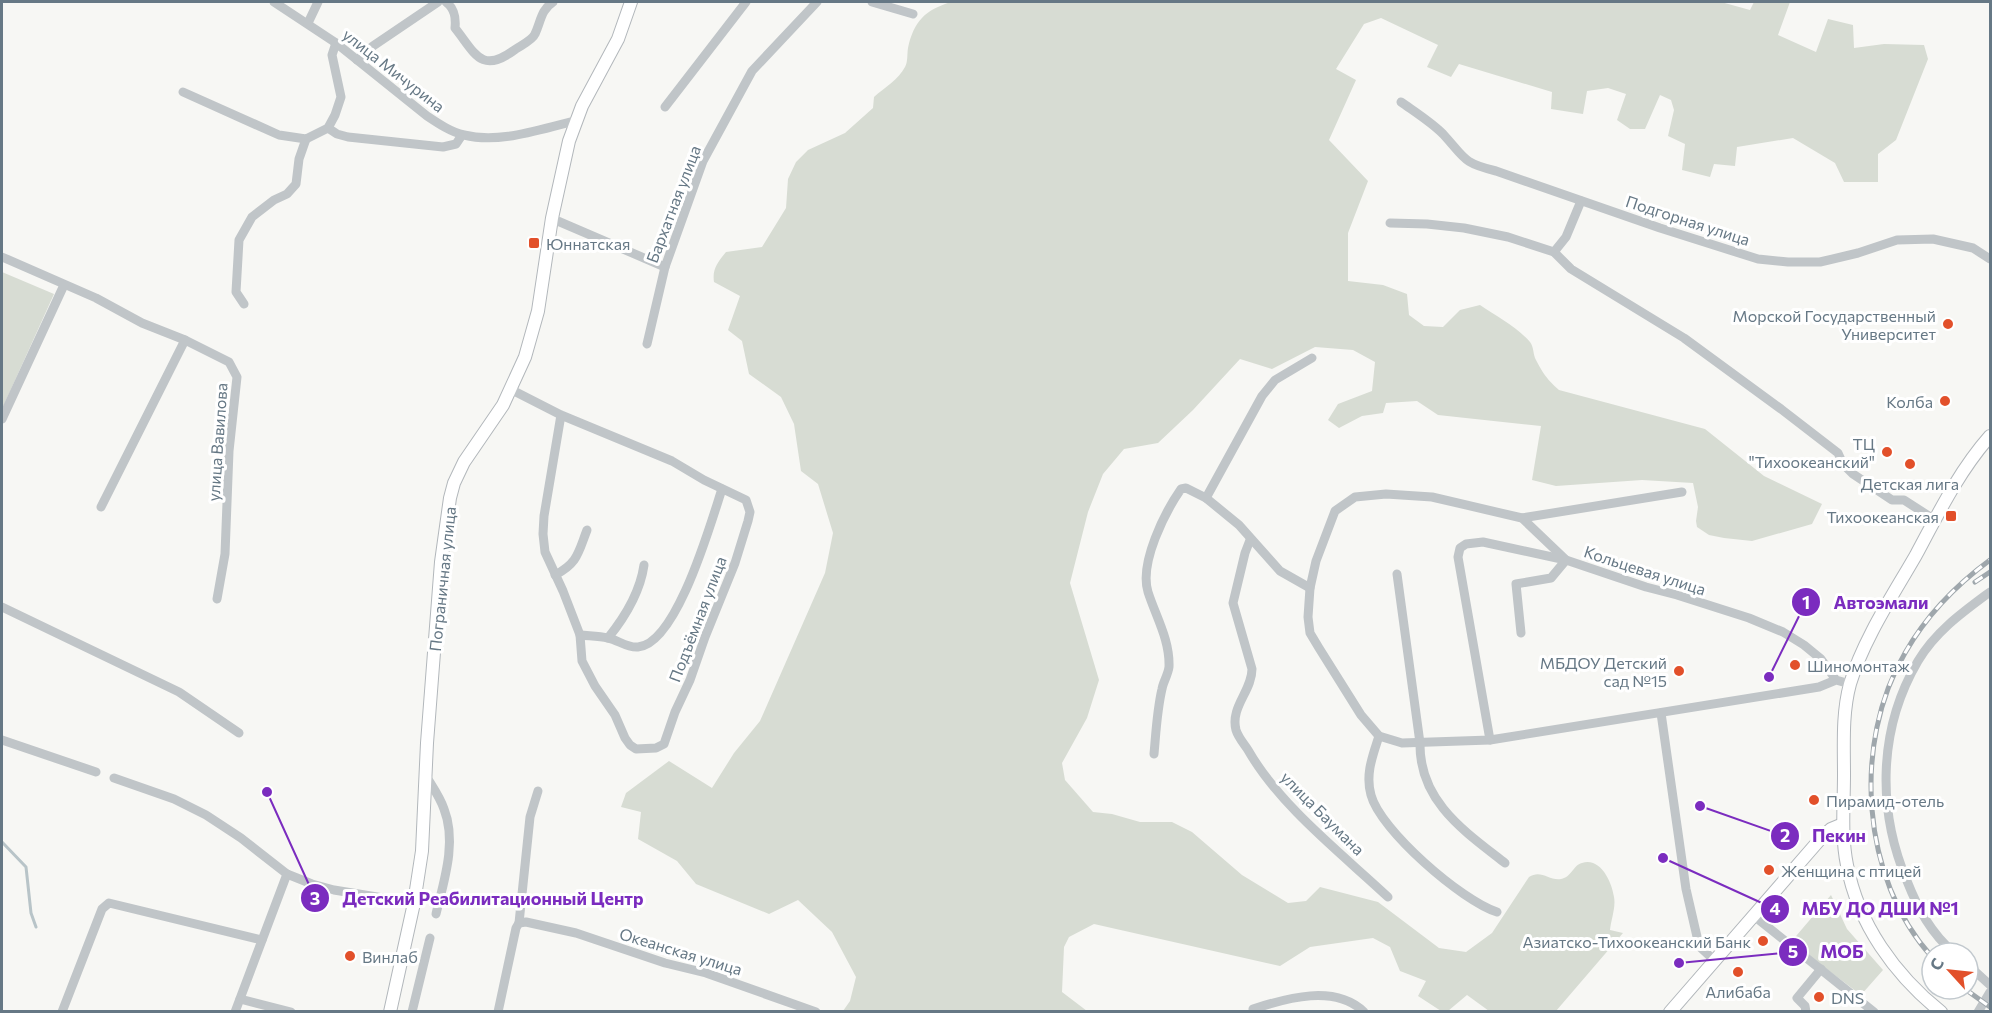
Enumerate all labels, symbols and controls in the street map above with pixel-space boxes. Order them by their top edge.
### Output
street label: улица Мичурина [339,24,449,116]
street label: Бархатная улица [642,143,704,265]
street label: Подгорная улица [1624,191,1752,249]
place label: Юннатская [546,234,630,253]
marker: Юннатская [527,236,541,250]
place label: Морской Государственный Университет [1732,306,1936,343]
marker: Морской Государственный Университет [1941,317,1955,331]
street label: улица Вавилова [203,382,231,502]
place label: Колба [1886,392,1933,411]
marker: Колба [1938,394,1952,408]
place label: ТЦ "Тихоокеанский" [1749,434,1875,471]
marker: ТЦ "Тихоокеанский" [1880,445,1894,459]
marker: Детская лига [1903,457,1917,471]
place label: Детская лига [1861,474,1959,493]
street label: Пограничная улица [425,506,459,652]
place label: Тихоокеанская [1826,507,1939,526]
marker: Тихоокеанская [1944,509,1958,523]
street label: Кольцевая улица [1582,541,1708,599]
street label: Подъёмная улица [664,553,730,685]
callout: Автоэмали [1791,584,1940,620]
text: 1 [1802,591,1810,613]
text: Автоэмали [1834,591,1928,613]
place label: МБДОУ Детский сад №15 [1540,653,1667,690]
place label: Шиномонтаж [1807,656,1910,675]
marker: Шиномонтаж [1788,658,1802,672]
marker: МБДОУ Детский сад №15 [1672,664,1686,678]
street label: улица Баумана [1277,767,1369,859]
place label: Пирамид-отель [1826,791,1944,810]
marker: Пирамид-отель [1807,793,1821,807]
callout: Пекин [1770,818,1878,854]
text: 2 [1780,824,1790,846]
text: Пекин [1812,824,1866,846]
place label: Женщина с птицей [1781,861,1921,880]
marker: Женщина с птицей [1762,863,1776,877]
callout: Детский Реабилитационный Центр [300,880,655,916]
text: 3 [310,887,320,909]
text: Детский Реабилитационный Центр [342,887,644,909]
callout: МБУ ДО ДШИ №1 [1760,891,1971,927]
text: 4 [1769,897,1781,919]
text: МБУ ДО ДШИ №1 [1801,897,1959,919]
street label: Океанская улица [617,923,745,979]
place label: Азиатско-Тихоокеанский Банк [1523,932,1751,951]
marker: Азиатско-Тихоокеанский Банк [1756,934,1770,948]
callout: МОБ [1778,934,1876,970]
text: 5 [1788,940,1798,962]
text: МОБ [1820,940,1864,962]
north arrow [1920,941,1980,1001]
place label: Винлаб [362,947,418,966]
marker: Винлаб [343,949,357,963]
text: С [1925,955,1947,973]
marker: Алибаба [1731,965,1745,979]
place label: Алибаба [1705,982,1771,1001]
place label: DNS [1831,988,1864,1007]
marker: DNS [1812,990,1826,1004]

